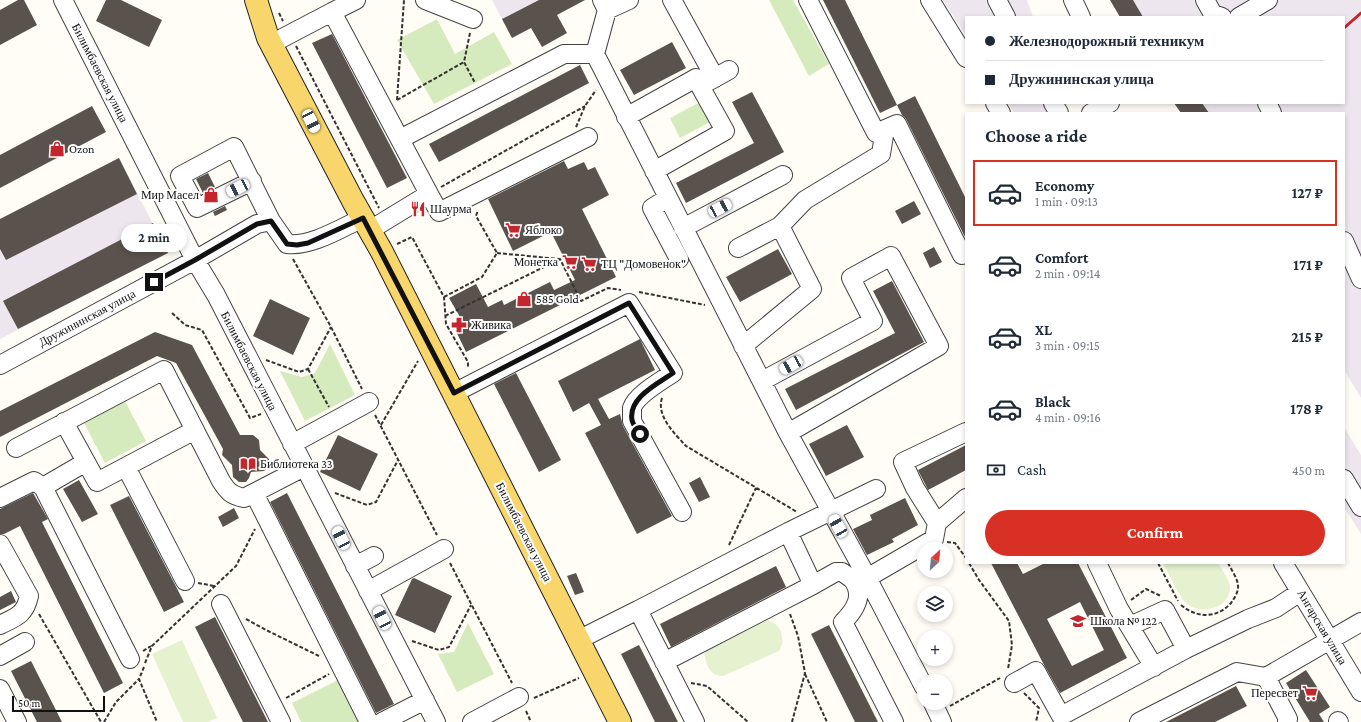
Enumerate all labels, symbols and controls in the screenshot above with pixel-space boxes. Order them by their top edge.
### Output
street label: Билимбаевская улица [69,21,131,126]
text: Железнодорожный техникум [1009,33,1204,49]
text: Дружининская улица [1009,71,1154,87]
car [300,108,322,134]
text: Choose a ride [985,126,1087,146]
shop icon: Ozon [48,140,66,158]
place label: Ozon [69,142,95,156]
icon: car [987,175,1023,211]
car [225,177,251,199]
text: Economy [1035,178,1094,194]
text: 127 ₽ [1292,185,1323,201]
shop icon: Мир Масел [202,186,220,204]
place label: Мир Масел [141,188,199,202]
text: 1 min · 09:13 [1035,194,1098,209]
car [707,197,733,219]
restaurant icon: Шаурма [409,200,427,218]
place label: Шаурма [430,202,472,216]
supermarket icon: Яблоко [504,221,522,239]
place label: Яблоко [525,223,562,237]
callout: 2 min [121,224,187,252]
text: 2 min [138,230,170,245]
icon: car [987,247,1023,283]
text: Comfort [1035,250,1089,266]
supermarket icon: Монетка [561,253,579,271]
place label: Монетка [514,255,559,269]
supermarket icon: ТЦ "Домовенок" [580,255,598,273]
place label: ТЦ "Домовенок" [601,257,686,271]
text: 171 ₽ [1293,257,1323,273]
text: 2 min · 09:14 [1035,266,1100,281]
route end [145,273,163,291]
street label: Дружининская улица [36,286,138,349]
shop icon: 585 Gold [515,290,533,308]
place label: 585 Gold [536,292,580,306]
street label: Билимбаевская улица [218,309,280,414]
pharmacy icon: Живика [450,316,468,334]
place label: Живика [471,318,512,332]
icon: car [987,319,1023,355]
text: XL [1035,322,1052,338]
text: 215 ₽ [1291,329,1323,345]
text: 3 min · 09:15 [1035,338,1100,353]
car [778,354,804,376]
icon: car [987,391,1023,427]
text: Black [1035,394,1070,410]
text: 178 ₽ [1290,401,1323,417]
text: 4 min · 09:16 [1035,410,1101,425]
route start [631,425,649,443]
library icon: Библиотека 33 [239,455,257,473]
place label: Библиотека 33 [260,457,333,471]
icon: cash [985,459,1007,481]
text: Cash [1017,462,1047,478]
text: 450 m [1292,463,1325,478]
street label: Билимбаевская улица [493,480,555,585]
button: Confirm [985,510,1325,556]
car [827,513,849,539]
car [330,525,352,551]
north arrow [917,542,953,578]
map controls [917,542,953,710]
button: layers [917,586,953,622]
street label: Ангарская улица [1294,587,1350,668]
car [371,605,393,631]
school or university icon: Школа № 122 [1069,612,1087,630]
place label: Школа № 122 [1090,614,1157,628]
button: + [917,630,953,666]
button: − [917,674,953,710]
supermarket icon: Пересвет [1301,684,1319,702]
place label: Пересвет [1251,686,1299,700]
scale bar [12,694,105,713]
text: 50 m [18,697,40,709]

